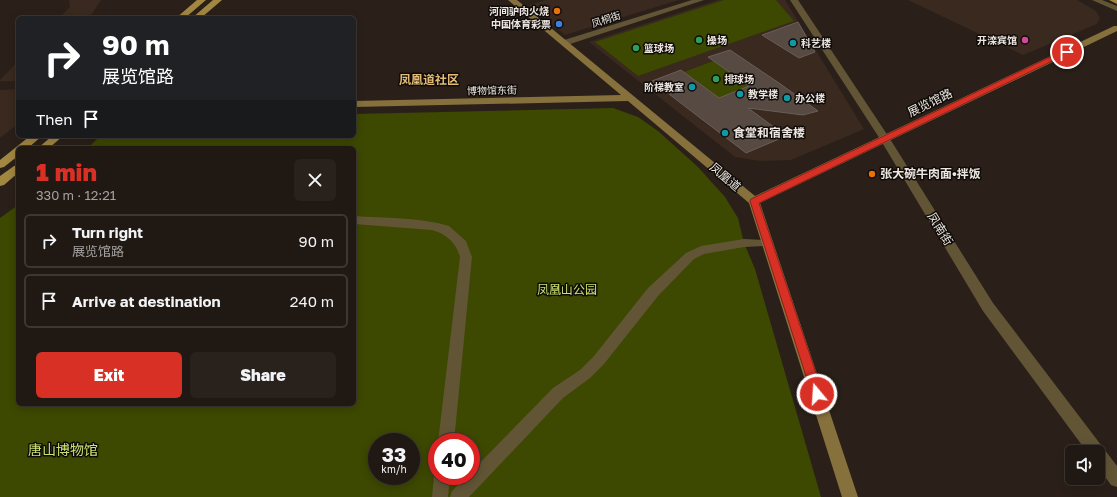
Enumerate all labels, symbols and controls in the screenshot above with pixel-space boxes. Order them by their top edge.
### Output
place label: 河间驴肉火烧 [489,5,549,17]
marker: 河间驴肉火烧 [552,6,562,16]
street label: 凤桐街 [590,9,622,29]
place label: 中国体育彩票 [491,18,551,30]
marker: 中国体育彩票 [554,19,564,29]
text: 90 m [102,28,169,61]
icon: right [36,32,88,84]
place label: 操场 [707,34,727,46]
place label: 开滦宾馆 [977,34,1017,46]
marker: 操场 [694,35,704,45]
marker: 开滦宾馆 [1020,35,1030,45]
pin [1050,35,1084,69]
place label: 科艺楼 [801,37,831,49]
marker: 科艺楼 [788,38,798,48]
icon: arrive [1056,41,1078,63]
place label: 篮球场 [644,42,674,54]
marker: 篮球场 [631,43,641,53]
text: 展览馆路 [102,65,174,87]
district label: 凤凰道社区 [399,72,459,87]
place label: 排球场 [724,73,754,85]
marker: 排球场 [711,74,721,84]
place label: 阶梯教室 [644,81,684,93]
marker: 阶梯教室 [687,82,697,92]
street label: 博物馆东街 [467,84,517,96]
street label: 展览馆路 [905,85,955,120]
place label: 教学楼 [748,88,778,100]
marker: 教学楼 [735,89,745,99]
place label: 办公楼 [795,92,825,104]
marker: 办公楼 [782,93,792,103]
icon: arrive [80,108,102,130]
text: Then [36,110,72,128]
place label: 食堂和宿舍楼 [733,125,805,140]
marker: 食堂和宿舍楼 [720,128,730,138]
text: 1 min [36,157,97,186]
button: close [294,159,336,201]
street label: 凤凰道 [707,159,744,194]
place label: 张大碗牛肉面•拌饭 [880,166,981,181]
marker: 张大碗牛肉面•拌饭 [867,169,877,179]
text: 330 m · 12:21 [36,187,116,203]
street label: 凤南街 [925,209,956,248]
text: Turn right [72,223,143,241]
icon: right [38,230,60,252]
text: 90 m [299,232,334,250]
text: 展览馆路 [72,243,124,259]
park label: 凤凰山公园 [537,282,597,297]
icon: arrive [38,290,60,312]
text: Arrive at destination [72,292,221,310]
text: 240 m [290,292,334,310]
button: Exit [36,352,182,398]
button: Share [190,352,336,398]
position arrow [796,373,838,415]
speed limit sign: 40 [428,433,480,485]
park label: 唐山博物馆 [28,441,98,458]
text: 33 [382,442,406,466]
map controls [1065,445,1105,485]
button: sound [1065,445,1105,485]
text: km/h [381,463,407,475]

